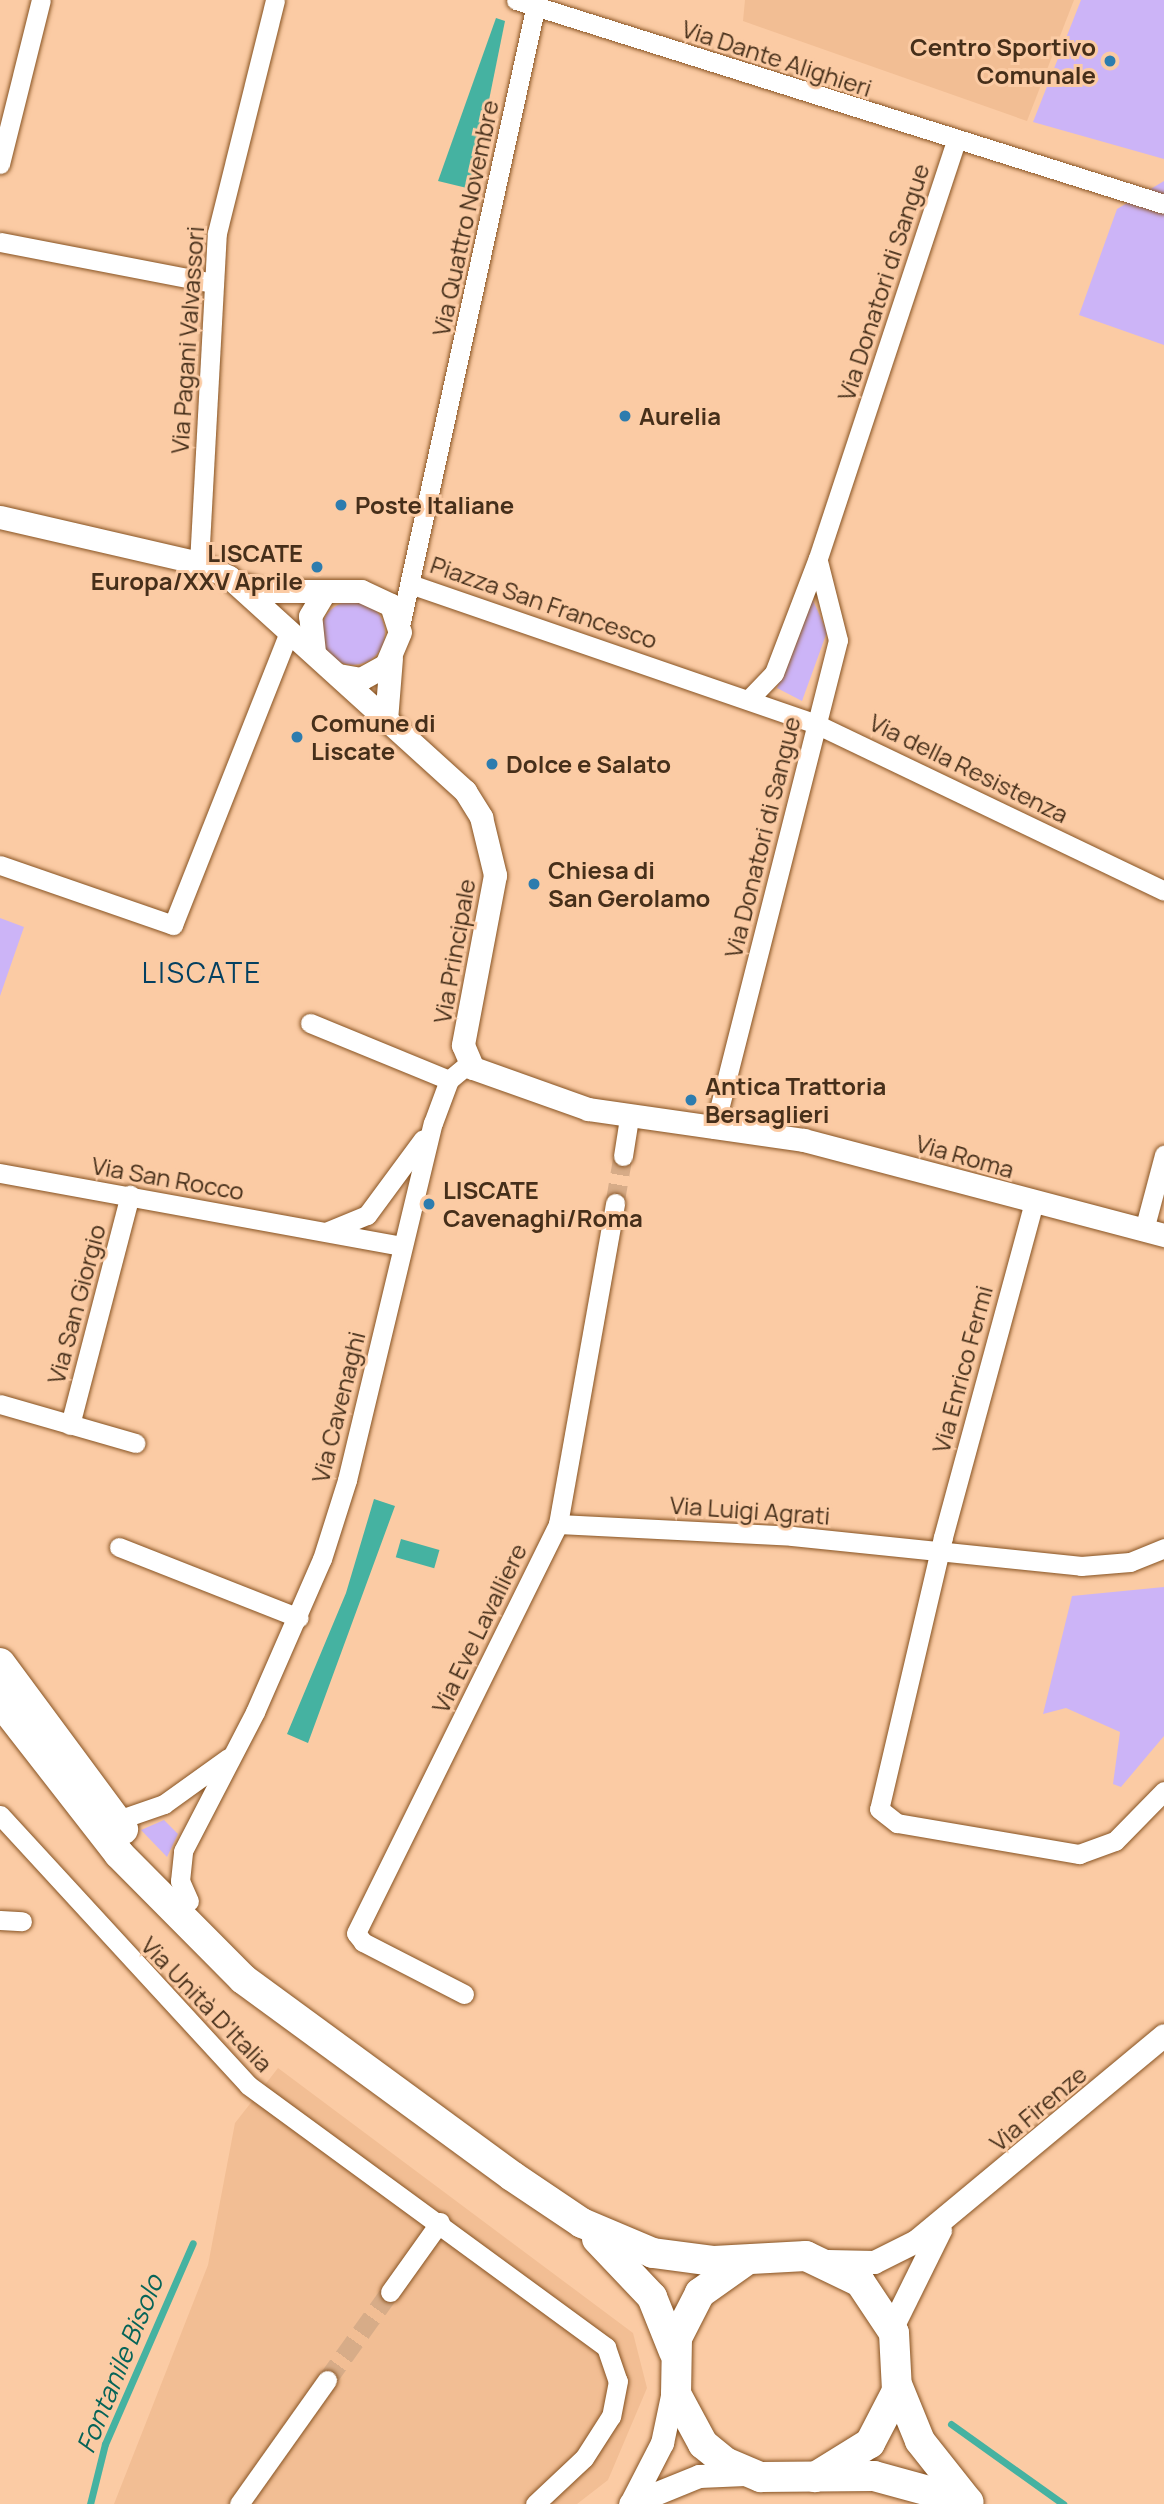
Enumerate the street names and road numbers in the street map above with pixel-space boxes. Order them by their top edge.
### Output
street label: Via Dante Alighieri [678,14,876,102]
street label: Via Quattro Novembre [426,97,504,339]
street label: Via Donatori di Sangue [831,160,935,404]
street label: Via Pagani Valvassori [165,225,209,455]
street label: Piazza San Francesco [427,550,661,654]
street label: Via della Resistenza [865,707,1073,829]
street label: Via Donatori di Sangue [718,713,806,961]
street label: Via Principale [427,876,481,1026]
street label: Via Roma [913,1128,1017,1184]
street label: Via San Rocco [90,1150,246,1206]
street label: Via San Giorgio [41,1221,111,1387]
street label: Via Enrico Fermi [926,1282,998,1456]
street label: Via Cavenaghi [305,1328,371,1486]
street label: Via Luigi Agrati [669,1490,831,1530]
street label: Via Eve Lavalliere [425,1538,533,1718]
street label: Via Unità D'Italia [135,1931,279,2077]
street label: Via Firenze [984,2059,1092,2157]

